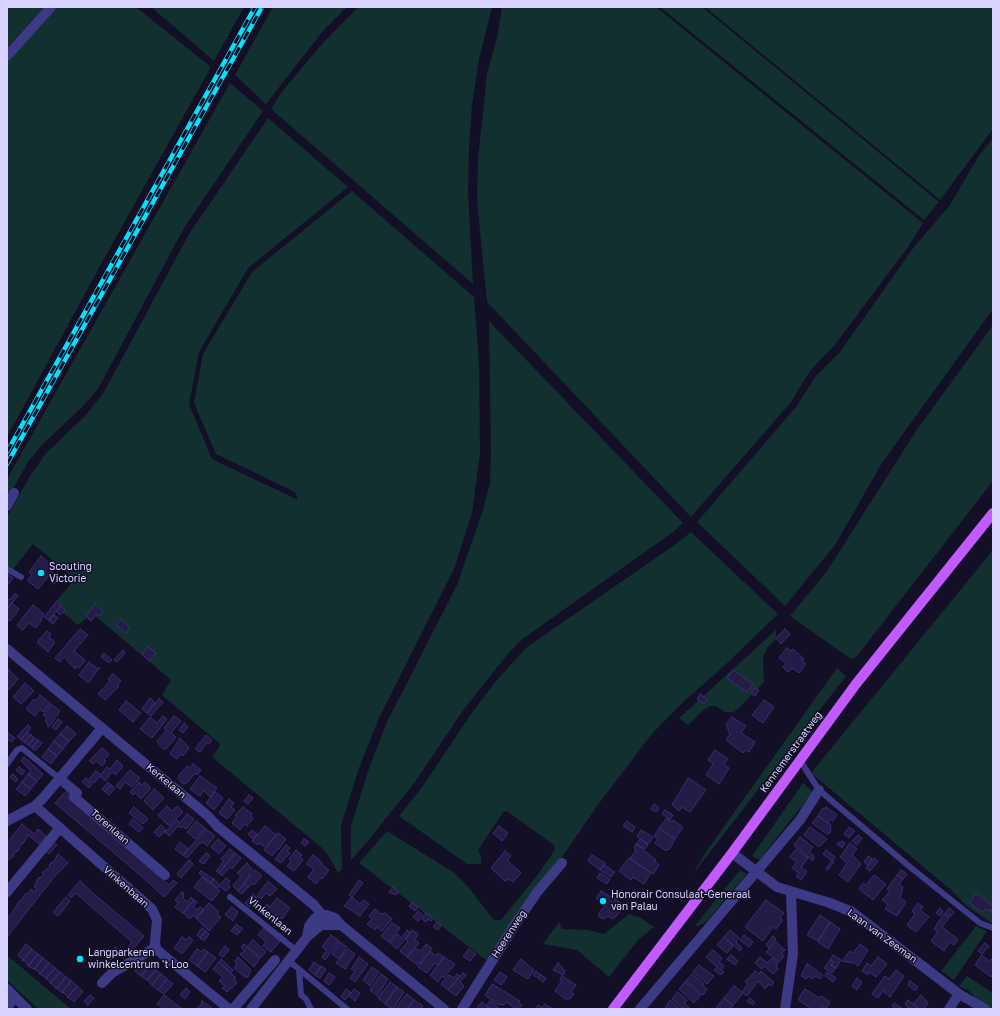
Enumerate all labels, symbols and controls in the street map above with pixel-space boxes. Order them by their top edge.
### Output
place label: Scouting Victorie [49,561,92,584]
marker: Scouting Victorie [36,568,46,578]
street label: Kennemerstraatweg [757,709,825,795]
street label: Kerkelaan [144,761,188,801]
street label: Torenlaan [88,807,132,847]
street label: Vinkenbaan [101,864,151,910]
place label: Honorair Consulaat-Generaal van Palau [611,889,751,912]
street label: Vinkenlaan [245,894,295,938]
marker: Honorair Consulaat-Generaal van Palau [598,896,608,906]
street label: Laan van Zeeman [845,907,919,965]
street label: Heerenweg [489,908,529,960]
place label: Langparkeren winkelcentrum 't Loo [88,947,188,970]
marker: Langparkeren winkelcentrum 't Loo [75,954,85,964]

